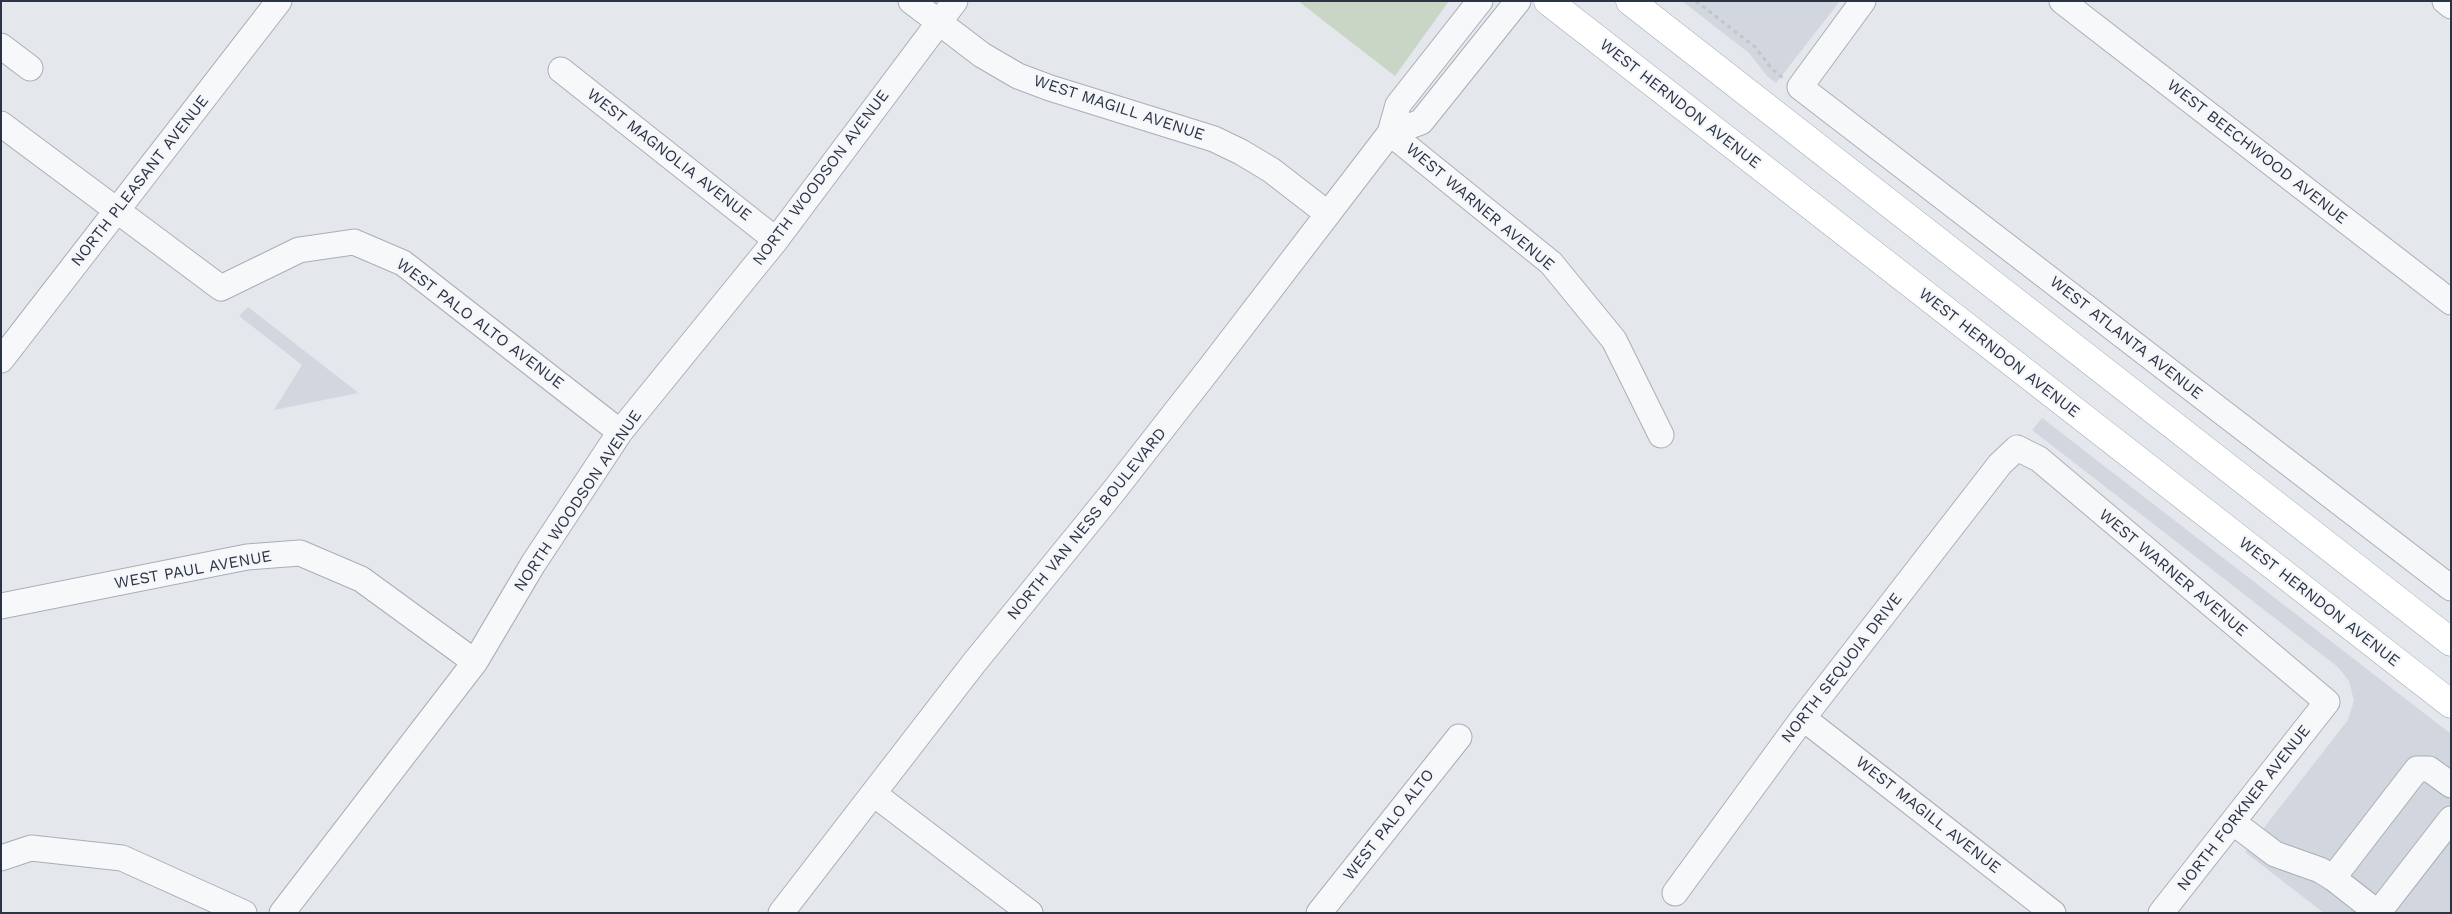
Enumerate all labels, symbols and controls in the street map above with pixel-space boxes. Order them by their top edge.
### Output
street label: WEST HERNDON AVENUE [1596,35,1764,173]
street label: WEST MAGILL AVENUE [1031,71,1207,145]
street label: WEST BEECHWOOD AVENUE [2163,76,2351,228]
street label: WEST MAGNOLIA AVENUE [583,85,755,225]
street label: NORTH WOODSON AVENUE [749,87,893,269]
street label: NORTH PLEASANT AVENUE [67,92,213,270]
street label: WEST WARNER AVENUE [1402,139,1558,275]
street label: WEST PALO ALTO AVENUE [392,255,568,393]
street label: WEST ATLANTA AVENUE [2046,272,2206,404]
street label: WEST HERNDON AVENUE [1915,284,2083,422]
street label: NORTH WOODSON AVENUE [510,407,646,595]
street label: NORTH VAN NESS BOULEVARD [1004,424,1170,624]
street label: WEST WARNER AVENUE [2095,505,2251,641]
street label: WEST HERNDON AVENUE [2235,533,2403,671]
street label: WEST PAUL AVENUE [113,547,273,593]
street label: NORTH SEQUOIA DRIVE [1778,589,1906,747]
street label: NORTH FORKNER AVENUE [2173,721,2315,895]
street label: WEST MAGILL AVENUE [1852,752,2004,878]
street label: WEST PALO ALTO [1340,766,1438,884]

